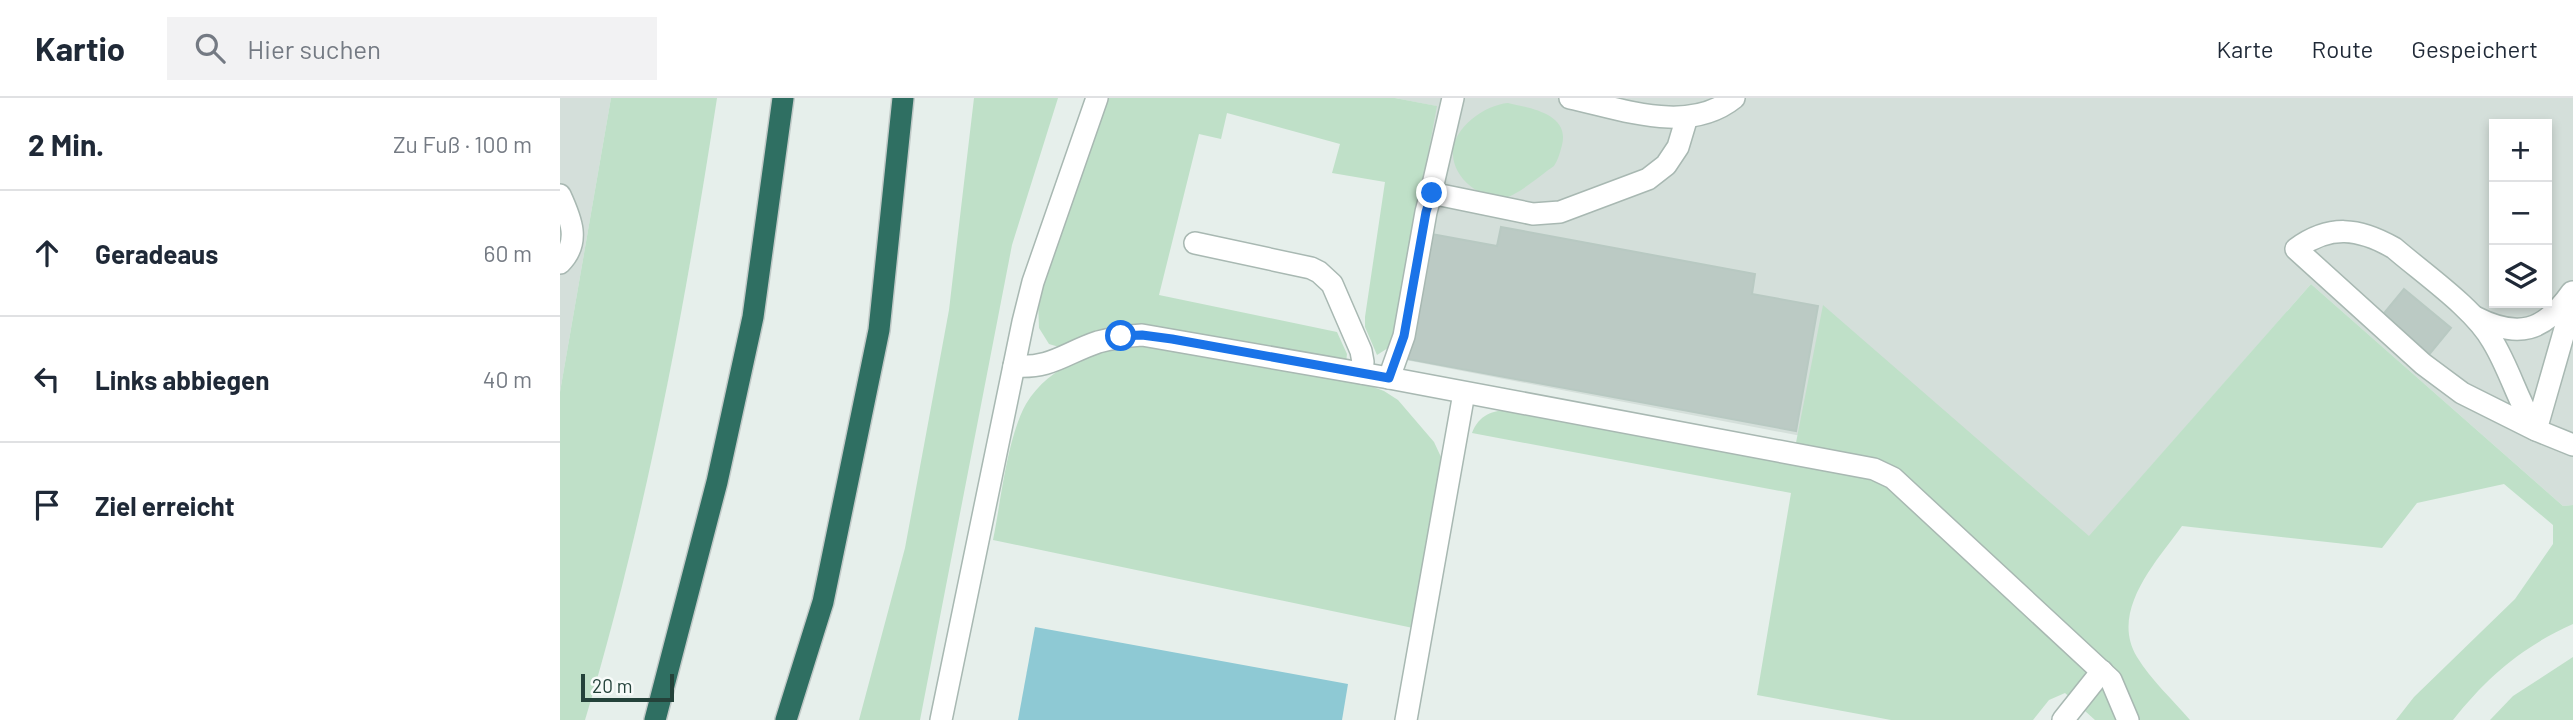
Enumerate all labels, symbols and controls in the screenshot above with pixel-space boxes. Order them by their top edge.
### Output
search box [167,17,657,80]
text: Kartio [35,28,125,68]
icon: search [191,29,229,67]
text: Hier suchen [247,33,381,64]
text: Karte [2216,34,2274,63]
text: Route [2312,34,2373,63]
text: Gespeichert [2411,34,2538,63]
map controls [2489,119,2552,308]
button: + [2489,119,2552,182]
text: 2 Min. [28,126,104,162]
text: Zu Fuß · 100 m [393,130,532,158]
route end [1416,177,1447,208]
button: − [2489,182,2552,245]
icon: ahead [28,234,66,272]
text: Geradeaus [95,238,218,269]
text: 60 m [484,239,532,267]
button: layers [2489,245,2552,308]
route start [1105,320,1136,351]
icon: left [28,360,66,398]
text: Links abbiegen [95,364,269,395]
text: 40 m [483,365,532,393]
icon: arrive [28,486,66,524]
text: Ziel erreicht [95,490,235,521]
scale bar [581,671,674,703]
text: 20 m [592,674,632,697]

